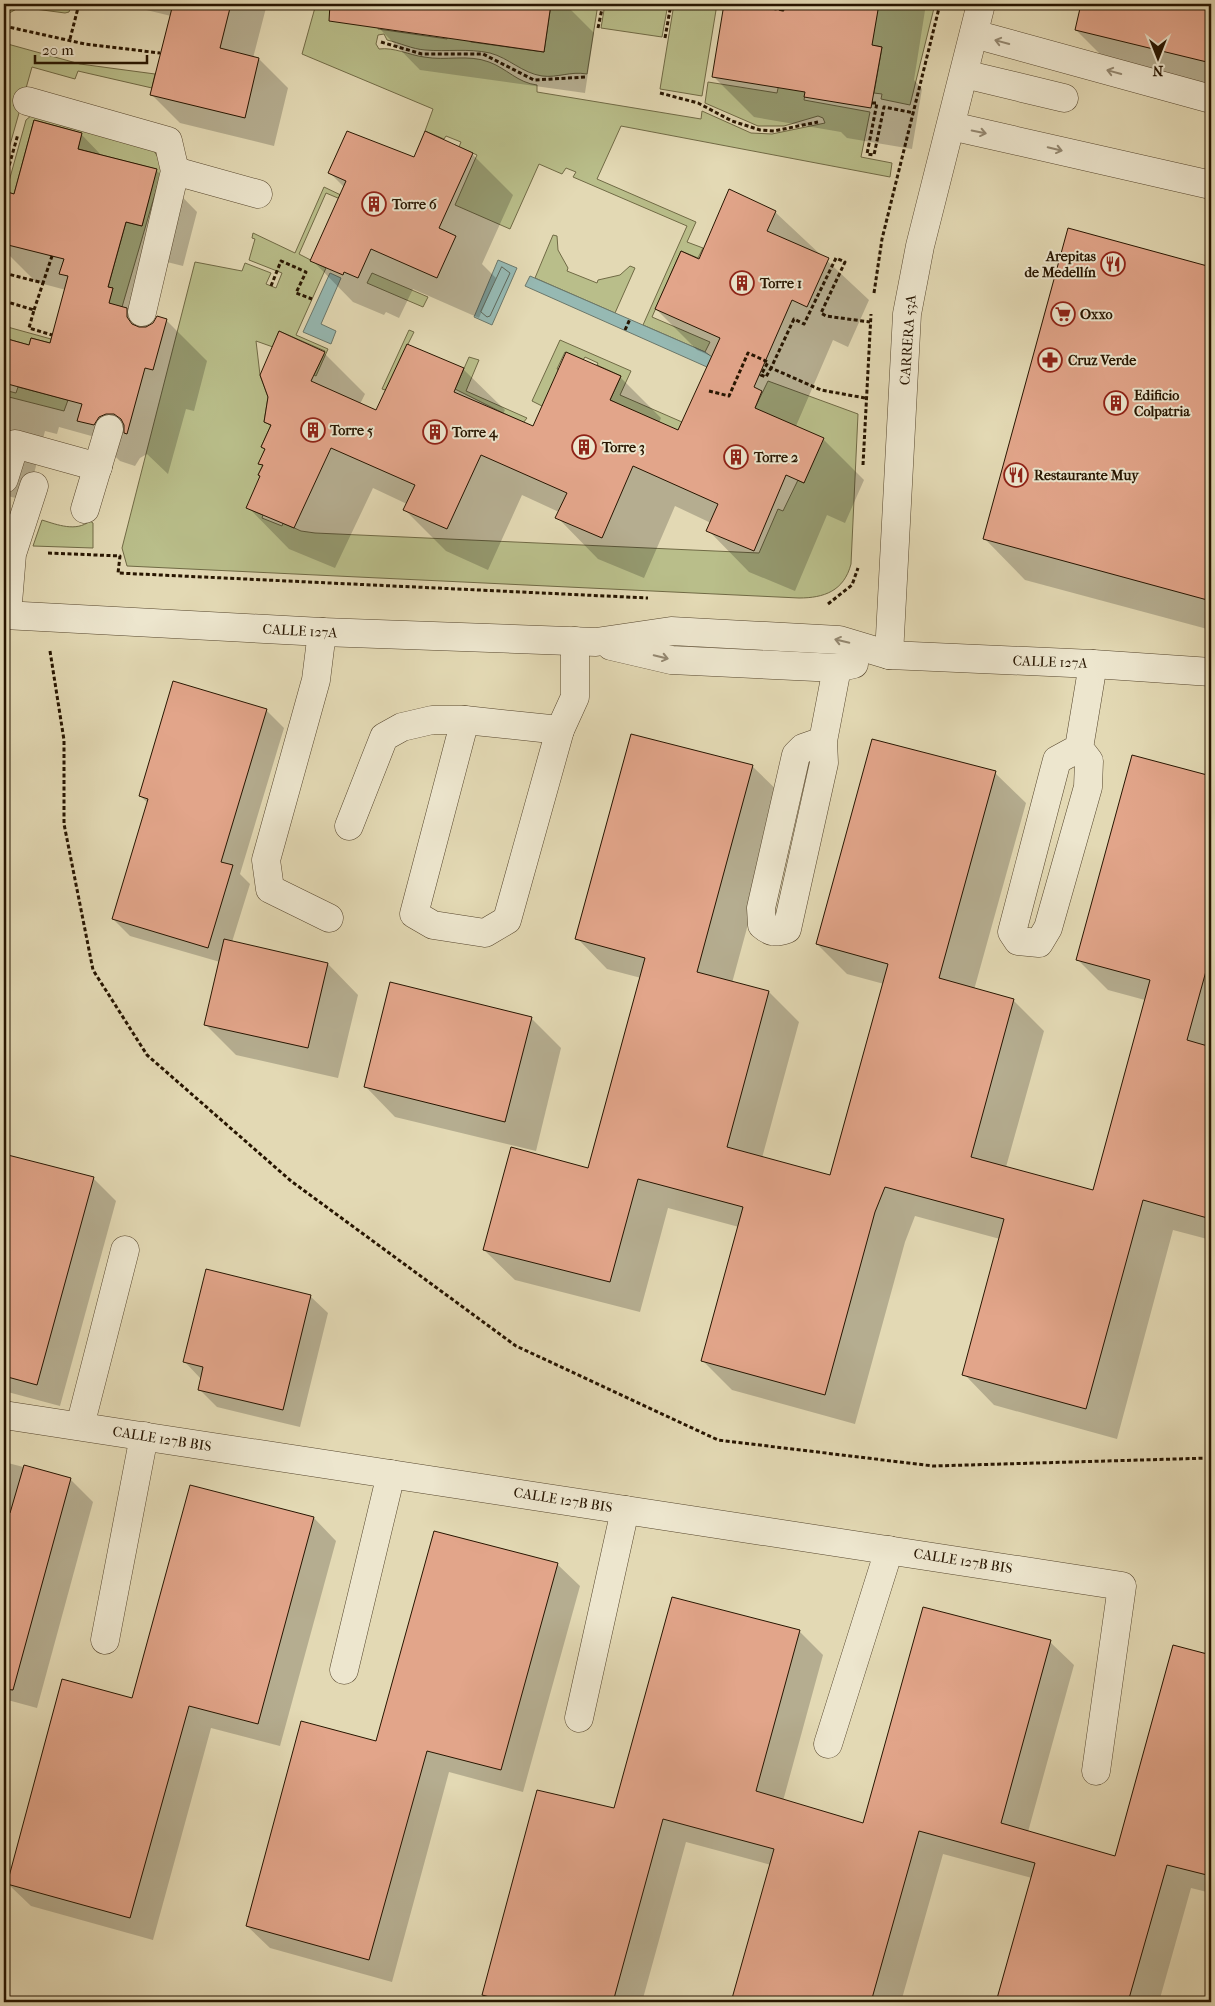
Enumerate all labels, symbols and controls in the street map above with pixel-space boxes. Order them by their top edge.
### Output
scale bar [35,32,148,64]
north arrow [1132,32,1182,82]
one-way arrow [995,36,1011,46]
text: 20 m [42,41,74,59]
text: N [1152,62,1163,79]
one-way arrow [1106,67,1122,77]
one-way arrow [971,128,987,138]
one-way arrow [1047,145,1063,154]
building icon: Torre 6 [361,191,387,217]
place label: Torre 6 [391,196,437,213]
place label: Arepitas de Medellín [1024,248,1097,281]
restaurant icon: Arepitas de Medellín [1100,251,1126,277]
building icon: Torre 1 [729,270,755,296]
place label: Torre 1 [759,275,802,292]
street label: CARRERA 53A [896,293,920,386]
supermarket icon: Oxxo [1050,301,1076,327]
place label: Oxxo [1080,306,1113,323]
pharmacy icon: Cruz Verde [1037,347,1063,373]
place label: Cruz Verde [1068,352,1136,369]
place label: Edificio Colpatria [1134,387,1190,420]
building icon: Edificio Colpatria [1103,390,1129,416]
building icon: Torre 5 [300,417,326,443]
building icon: Torre 4 [422,419,448,445]
place label: Torre 5 [329,422,373,439]
place label: Torre 4 [451,424,498,441]
building icon: Torre 3 [571,434,597,460]
place label: Torre 3 [601,439,645,456]
building icon: Torre 2 [723,444,749,470]
place label: Torre 2 [753,449,798,466]
restaurant icon: Restaurante Muy [1003,462,1029,488]
place label: Restaurante Muy [1034,467,1140,484]
street label: CALLE 127A [262,621,339,641]
one-way arrow [835,636,851,645]
street label: CALLE 127A [1012,652,1089,672]
one-way arrow [653,653,669,662]
street label: CALLE 127B BIS [111,1423,213,1455]
street label: CALLE 127B BIS [512,1484,614,1516]
street label: CALLE 127B BIS [912,1545,1014,1577]

